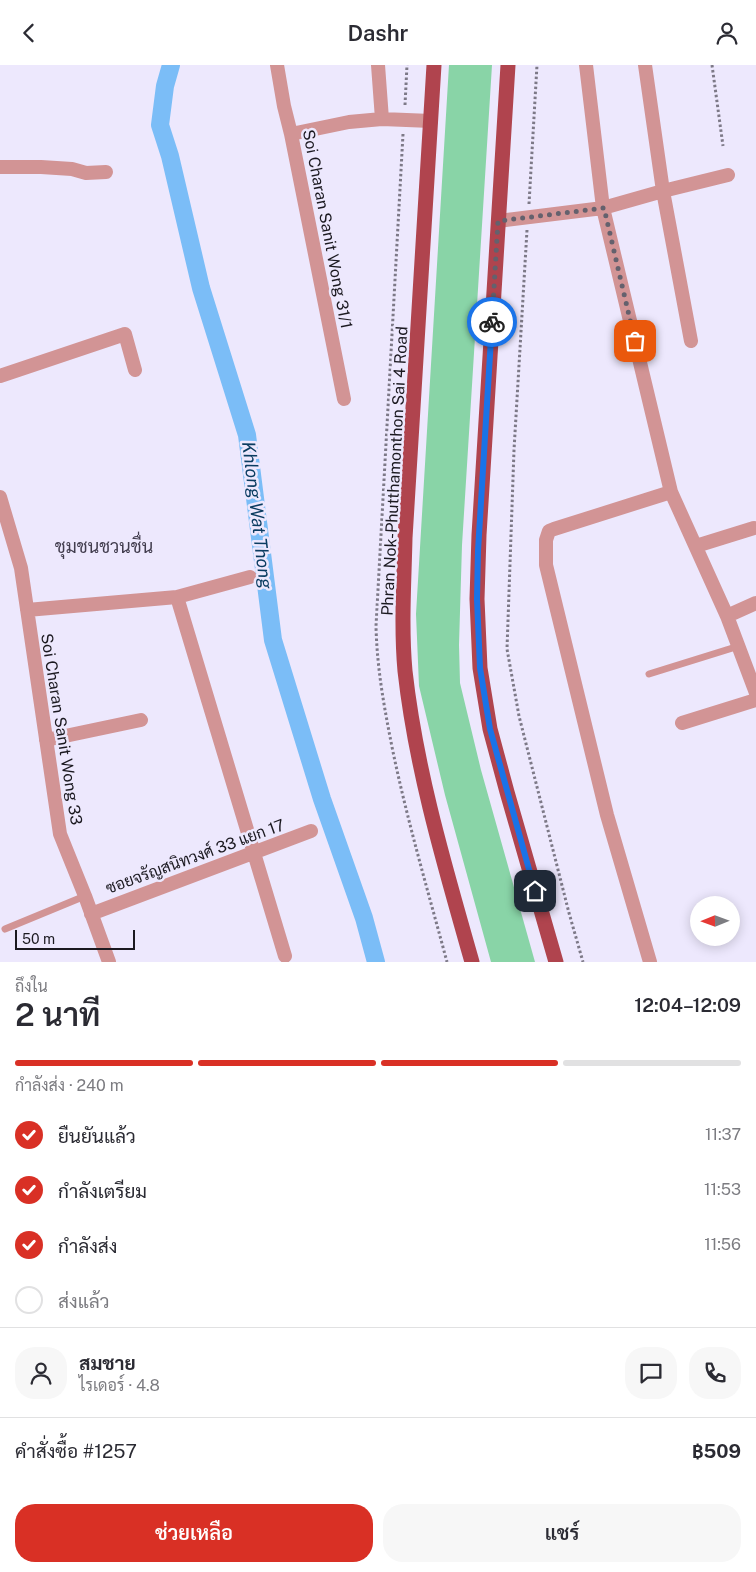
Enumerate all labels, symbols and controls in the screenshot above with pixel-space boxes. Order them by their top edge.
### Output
icon: back [15,19,43,47]
icon: person [713,19,741,47]
text: Dashr [348,20,408,46]
street label: Soi Charan Sanit Wong 31/1 [299,128,356,330]
courier [467,297,517,347]
icon: bike [478,308,506,336]
pin [614,320,656,362]
street label: Phran Nok-Phutthamonthon Sai 4 Road [377,326,412,616]
icon: bag [621,327,649,355]
water label: Khlong Wat Thong [238,440,277,590]
district label: ชุมชนชวนชื่น [55,531,153,559]
street label: Soi Charan Sanit Wong 33 [37,632,86,826]
street label: ซอยจรัญสนิทวงศ์ 33 แยก 17 [102,812,287,898]
pin [514,870,556,912]
icon: home [521,877,549,905]
north arrow [690,896,740,946]
map controls [690,896,740,946]
scale bar [15,927,135,950]
text: 50 m [22,931,55,947]
text: ถึงใน [15,977,48,996]
text: 12:04–12:09 [634,994,741,1016]
text: 2 นาที [15,996,100,1033]
text: กำลังส่ง · 240 m [15,1076,124,1095]
icon: check [15,1121,43,1149]
text: ยืนยันแล้ว [58,1125,136,1147]
text: 11:37 [705,1125,741,1144]
icon: check [15,1176,43,1204]
text: กำลังเตรียม [58,1180,147,1202]
text: 11:53 [704,1180,741,1199]
icon: check [15,1231,43,1259]
text: กำลังส่ง [58,1235,117,1257]
text: 11:56 [704,1235,741,1254]
text: ส่งแล้ว [58,1290,109,1312]
button: person [15,1347,67,1399]
button: chat [625,1347,677,1399]
button: phone [689,1347,741,1399]
text: สมชาย [79,1352,136,1374]
text: ไรเดอร์ · 4.8 [79,1376,160,1395]
text: คำสั่งซื้อ #1257 [15,1440,137,1462]
text: ฿509 [692,1440,741,1462]
button: ช่วยเหลือ [15,1504,373,1562]
button: แชร์ [383,1504,741,1562]

